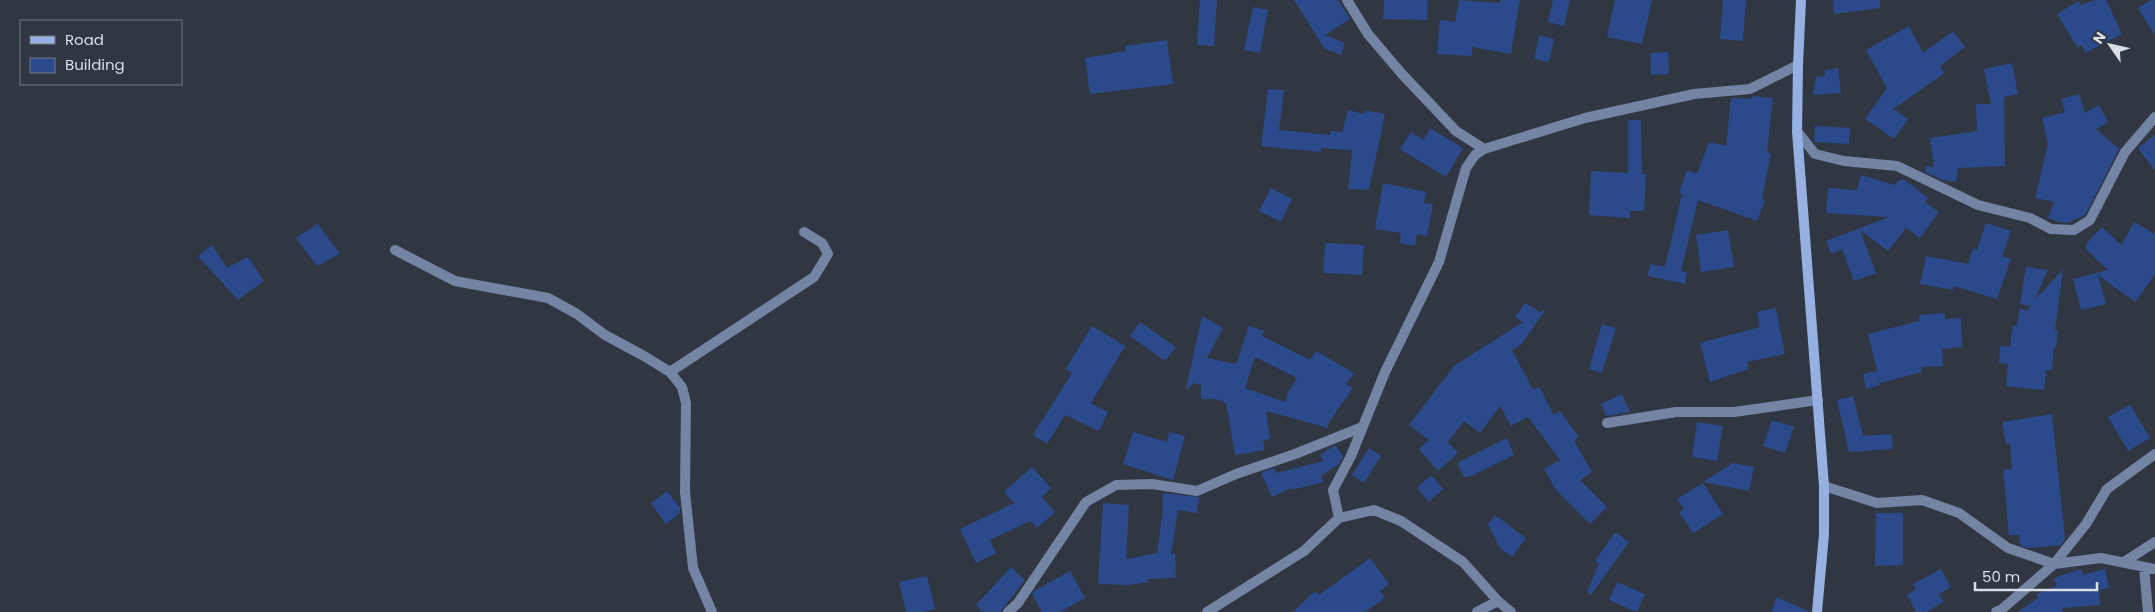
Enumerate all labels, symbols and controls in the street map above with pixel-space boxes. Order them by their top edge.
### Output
legend [20,20,182,85]
north arrow [2085,20,2135,70]
text: N [2088,28,2110,48]
text: Road [65,29,104,50]
text: Building [65,54,125,75]
scale bar [1975,560,2098,592]
text: 50 m [1982,566,2020,587]

